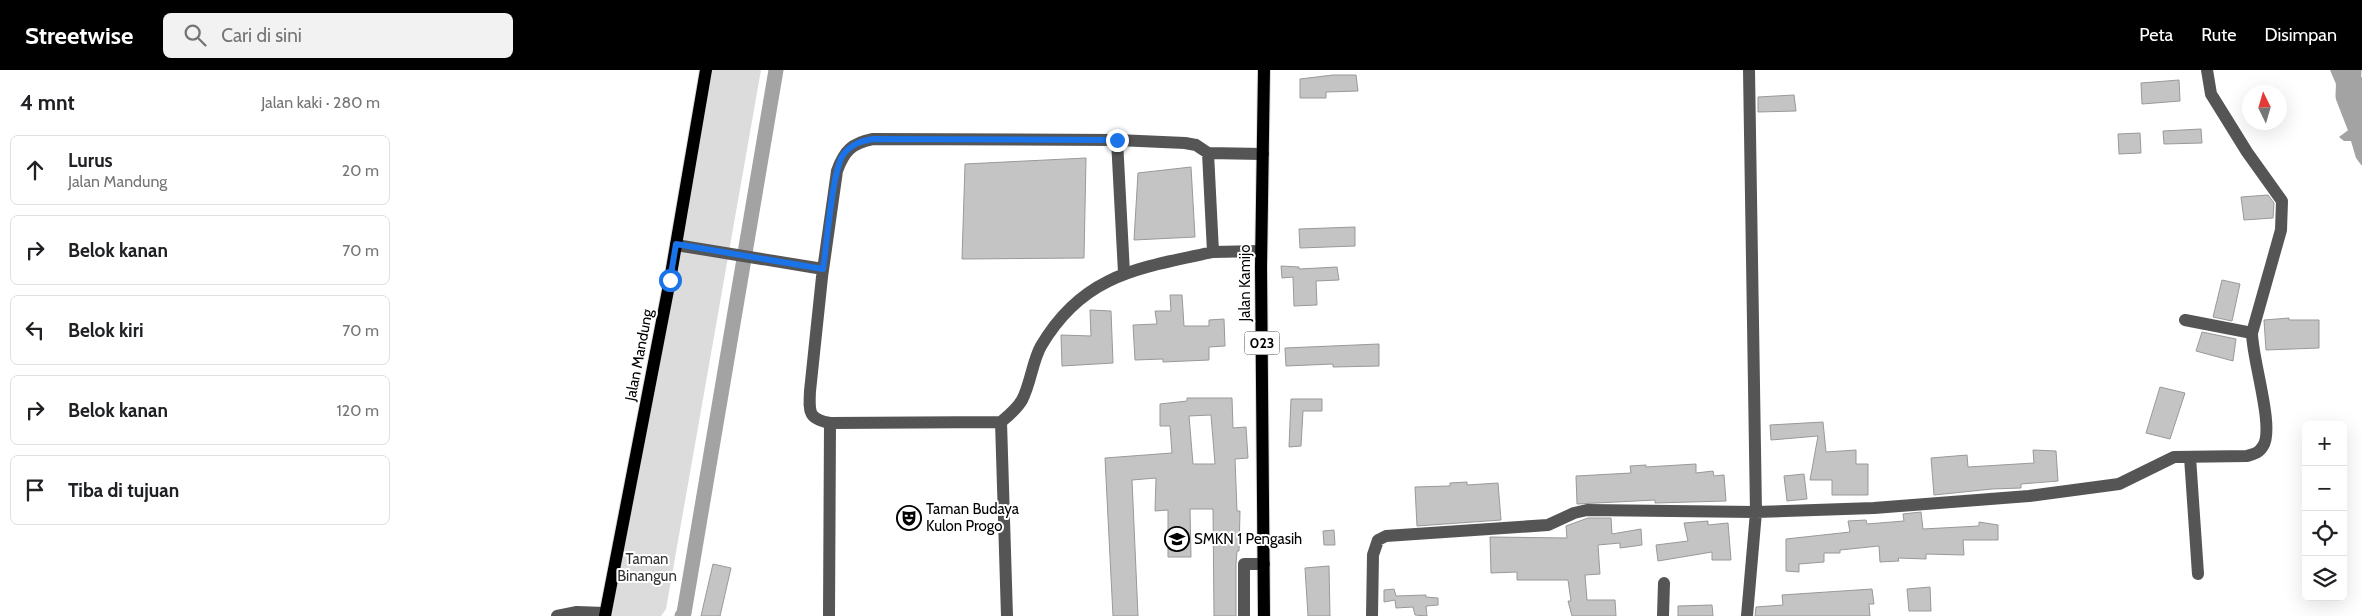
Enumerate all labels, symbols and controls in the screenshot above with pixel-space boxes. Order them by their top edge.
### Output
search box [163,13,513,58]
text: Streetwise [25,21,133,50]
icon: search [181,21,209,49]
text: Cari di sini [221,24,302,47]
text: Peta [2139,24,2173,46]
text: Rute [2201,24,2236,46]
text: Disimpan [2264,24,2337,46]
north arrow [2242,85,2287,130]
text: 4 mnt [20,90,75,115]
text: Jalan kaki · 280 m [261,93,380,112]
route end [1106,129,1129,152]
text: Lurus [68,149,113,172]
icon: ahead [21,156,49,184]
text: 20 m [342,161,379,180]
text: Jalan Mandung [68,172,167,191]
icon: right [21,236,49,264]
text: Belok kanan [68,239,168,262]
text: 70 m [342,241,379,260]
street label: Jalan Kamijo [1236,245,1254,322]
route start [659,269,682,292]
street label: Jalan Mandung [621,307,657,403]
icon: left [21,316,49,344]
text: Belok kiri [68,319,144,342]
text: 70 m [342,321,379,340]
road number: 023 [1244,332,1280,354]
icon: right [21,396,49,424]
text: Belok kanan [68,399,168,422]
text: 120 m [337,401,379,420]
map controls [2302,421,2347,601]
button: + [2302,421,2347,466]
button: − [2302,466,2347,511]
icon: arrive [21,476,49,504]
text: Tiba di tujuan [68,479,179,502]
place label: Taman Budaya Kulon Progo [926,500,1020,535]
theatre icon: Taman Budaya Kulon Progo [896,505,922,531]
button: locate [2302,511,2347,556]
school or university icon: SMKN 1 Pengasih [1164,526,1190,552]
place label: SMKN 1 Pengasih [1194,530,1302,548]
park label: Taman Binangun [617,550,677,585]
button: layers [2302,556,2347,601]

